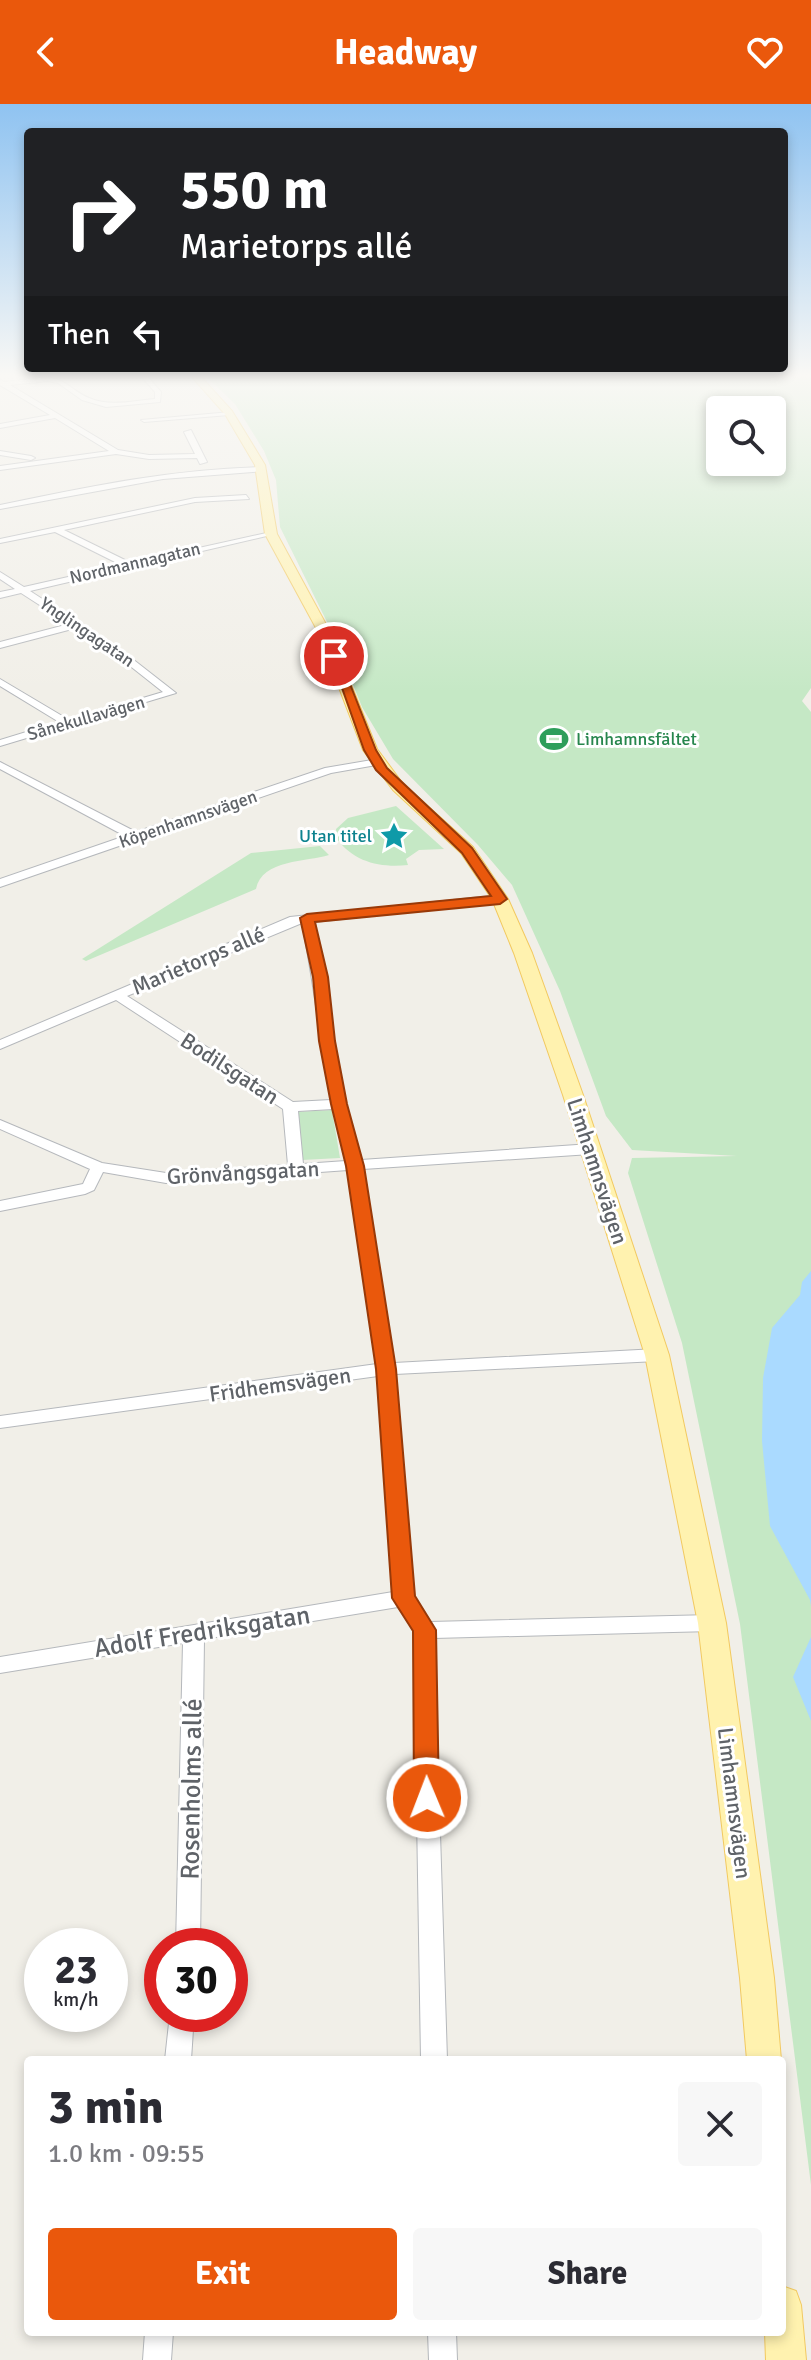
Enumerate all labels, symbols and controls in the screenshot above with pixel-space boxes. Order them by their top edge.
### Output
icon: back [24,30,68,74]
text: Headway [334,30,477,75]
icon: heart [743,30,787,74]
text: 550 m [180,155,328,224]
icon: right [48,160,152,264]
text: Marietorps allé [180,224,413,269]
icon: left [126,312,170,356]
text: Then [48,316,110,353]
map controls [706,396,786,476]
button: search [706,396,786,476]
street label: Nordmannagatan [68,537,202,589]
street label: Ynglingagatan [35,592,139,672]
pin [300,622,368,690]
icon: arrive [312,634,356,678]
street label: Sånekullavägen [25,691,147,745]
sports icon: Limhamnsfältet [539,724,569,754]
place label: Limhamnsfältet [576,728,697,750]
street label: Köpenhamnsvägen [116,785,260,853]
place icon: Utan titel [379,821,409,851]
place label: Utan titel [299,825,372,847]
street label: Marietorps allé [127,920,269,1001]
street label: Bodilsgatan [176,1027,284,1110]
street label: Limhamnsvägen [561,1094,634,1248]
street label: Grönvångsgatan [166,1155,320,1190]
street label: Fridhemsvägen [207,1361,353,1408]
street label: Adolf Fredriksgatan [92,1599,312,1665]
street label: Rosenholms allé [174,1698,210,1880]
street label: Limhamnsvägen [712,1726,757,1880]
position arrow [385,1756,469,1840]
speed limit sign: 30 [144,1928,248,2032]
text: 23 [54,1945,98,1995]
text: km/h [53,1987,99,2012]
text: 3 min [48,2078,164,2137]
button: close [678,2082,762,2166]
text: 1.0 km · 09:55 [48,2138,205,2170]
button: Exit [48,2228,397,2320]
button: Share [413,2228,762,2320]

